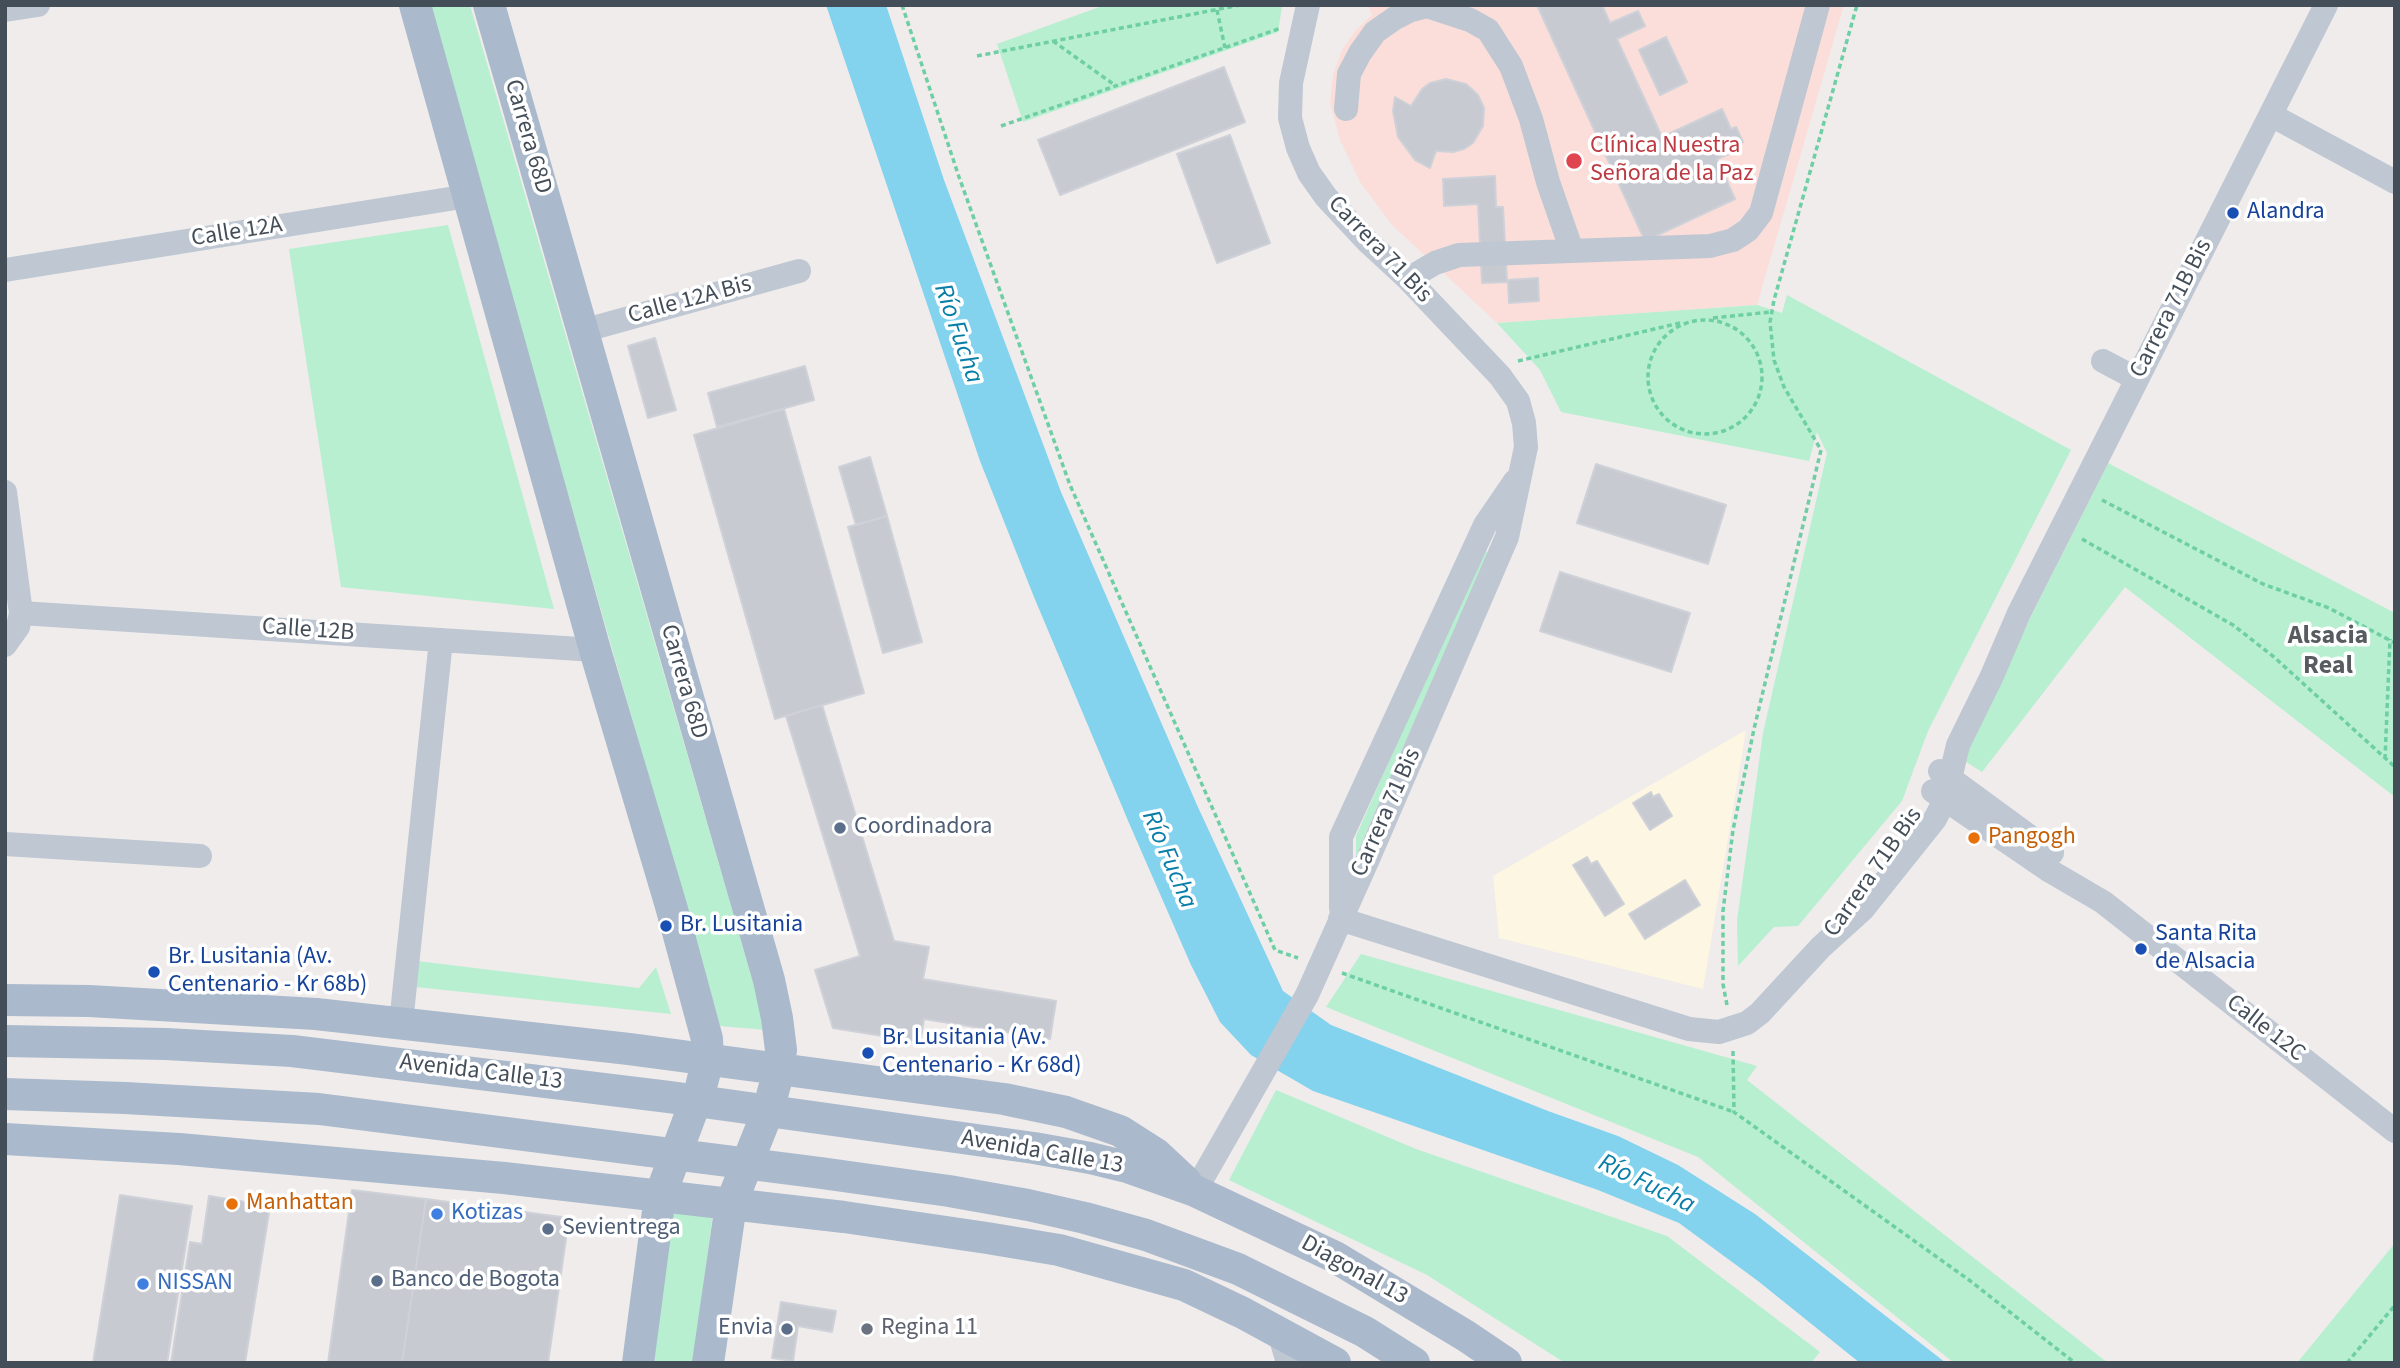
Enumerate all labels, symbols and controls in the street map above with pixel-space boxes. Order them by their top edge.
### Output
street label: Carrera 68D [497,77,557,197]
place label: Clínica Nuestra Señora de la Paz [1590,133,1753,189]
marker: Clínica Nuestra Señora de la Paz [1564,151,1584,171]
street label: Carrera 71 Bis [1321,191,1437,309]
place label: Alandra [2247,199,2325,227]
marker: Alandra [2225,205,2241,221]
street label: Calle 12A [189,212,285,254]
street label: Carrera 71B Bis [2125,235,2219,383]
street label: Calle 12A Bis [625,271,755,331]
water label: Río Fucha [925,280,989,388]
street label: Calle 12B [261,613,355,649]
district label: Alsacia Real [2288,621,2368,682]
street label: Carrera 68D [653,622,713,742]
street label: Carrera 71 Bis [1346,744,1428,882]
street label: Carrera 71B Bis [1819,803,1929,943]
water label: Río Fucha [1133,806,1203,914]
place label: Coordinadora [854,814,992,842]
marker: Coordinadora [832,820,848,836]
place label: Pangogh [1988,824,2076,852]
marker: Pangogh [1966,830,1982,846]
place label: Br. Lusitania [680,912,803,940]
marker: Br. Lusitania [658,918,674,934]
place label: Santa Rita de Alsacia [2155,921,2257,977]
marker: Santa Rita de Alsacia [2133,941,2149,957]
place label: Br. Lusitania (Av. Centenario - Kr 68b) [168,944,367,1000]
marker: Br. Lusitania (Av. Centenario - Kr 68b) [146,964,162,980]
street label: Calle 12C [2220,989,2310,1069]
place label: Br. Lusitania (Av. Centenario - Kr 68d) [882,1025,1081,1081]
marker: Br. Lusitania (Av. Centenario - Kr 68d) [860,1045,876,1061]
street label: Avenida Calle 13 [398,1049,564,1097]
street label: Avenida Calle 13 [959,1125,1125,1181]
water label: Río Fucha [1593,1148,1699,1222]
place label: Manhattan [246,1190,354,1218]
marker: Manhattan [224,1196,240,1212]
place label: Kotizas [451,1200,523,1228]
marker: Kotizas [429,1206,445,1222]
place label: Sevientrega [562,1215,681,1243]
marker: Sevientrega [540,1221,556,1237]
street label: Diagonal 13 [1296,1230,1412,1312]
place label: Banco de Bogota [391,1267,560,1295]
place label: NISSAN [157,1270,233,1298]
marker: Banco de Bogota [369,1273,385,1289]
marker: NISSAN [135,1276,151,1292]
place label: Envia [718,1315,773,1343]
place label: Regina 11 [881,1315,978,1343]
marker: Envia [779,1321,795,1337]
marker: Regina 11 [859,1321,875,1337]

